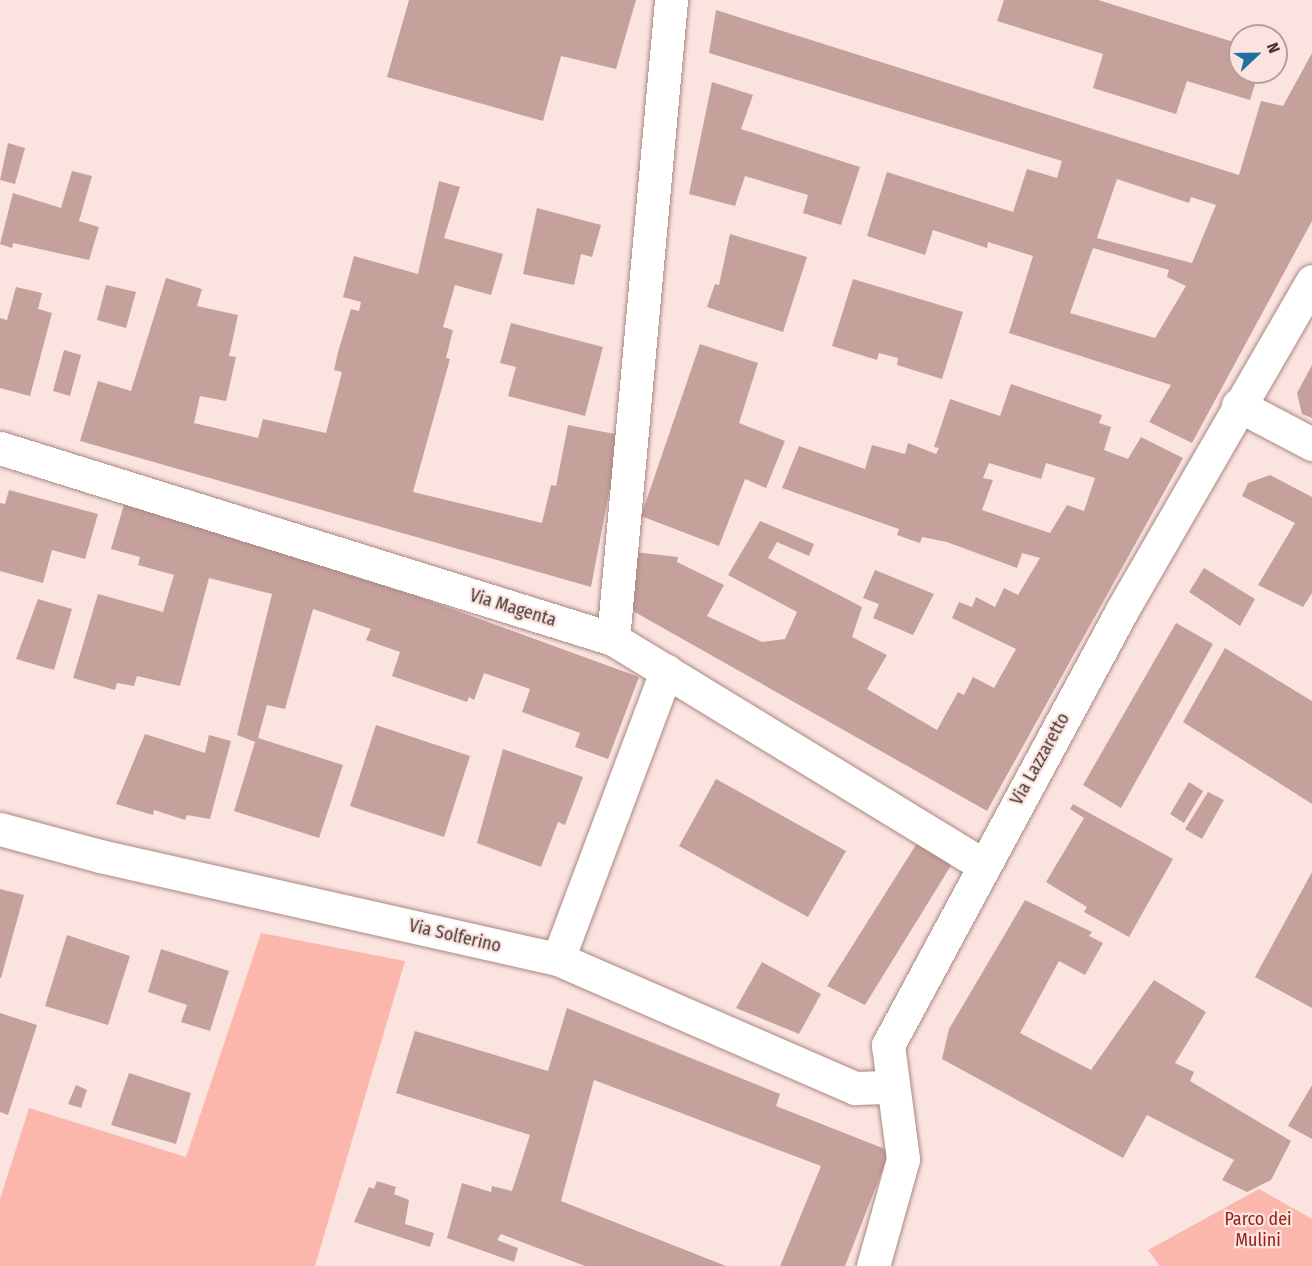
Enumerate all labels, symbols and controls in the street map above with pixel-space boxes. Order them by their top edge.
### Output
north arrow [1228,24,1288,84]
text: N [1263,40,1284,56]
street label: Via Magenta [467,585,559,631]
street label: Via Lazzaretto [1006,709,1074,809]
street label: Via Solferino [407,915,503,957]
park label: Parco dei Mulini [1224,1209,1292,1252]

